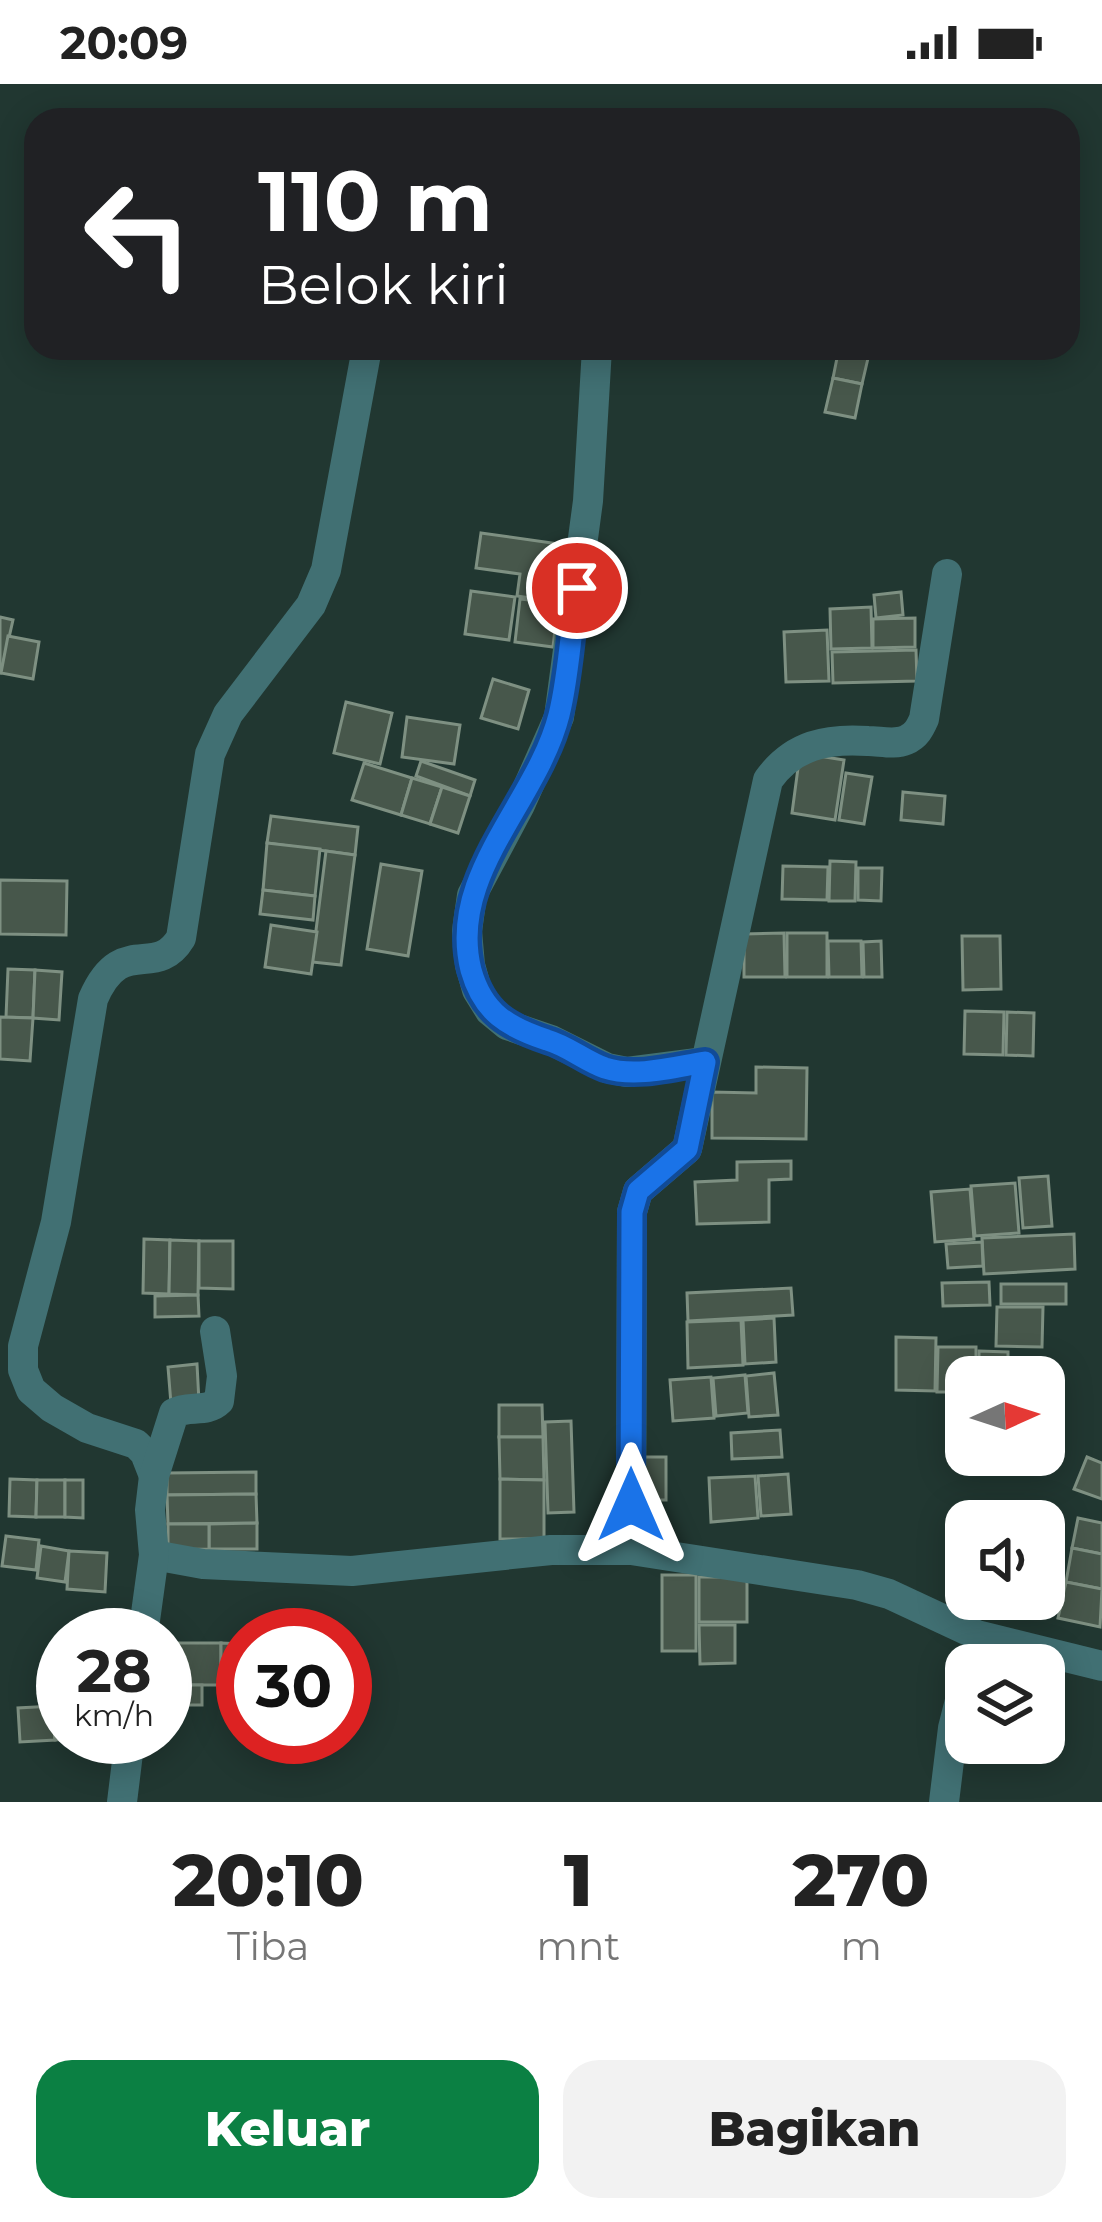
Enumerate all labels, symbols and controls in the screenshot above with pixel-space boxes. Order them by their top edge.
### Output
text: 20:09 [60,15,188,70]
text: 110 m [258,150,493,252]
icon: left [60,156,216,312]
text: Belok kiri [258,252,509,318]
pin [526,537,628,639]
icon: arrive [544,555,610,621]
north arrow [945,1356,1065,1476]
map controls [945,1356,1065,1764]
position arrow [568,1442,694,1568]
button: sound [945,1500,1065,1620]
speed limit sign: 30 [216,1608,372,1764]
text: 28 [77,1634,152,1707]
button: layers [945,1644,1065,1764]
text: km/h [74,1697,154,1734]
text: 20:10 [173,1836,364,1924]
text: 1 [564,1836,593,1924]
text: 270 [793,1836,929,1924]
text: Tiba [227,1922,309,1970]
text: mnt [537,1922,620,1970]
text: m [840,1922,882,1970]
button: Keluar [36,2060,539,2198]
button: Bagikan [563,2060,1066,2198]

